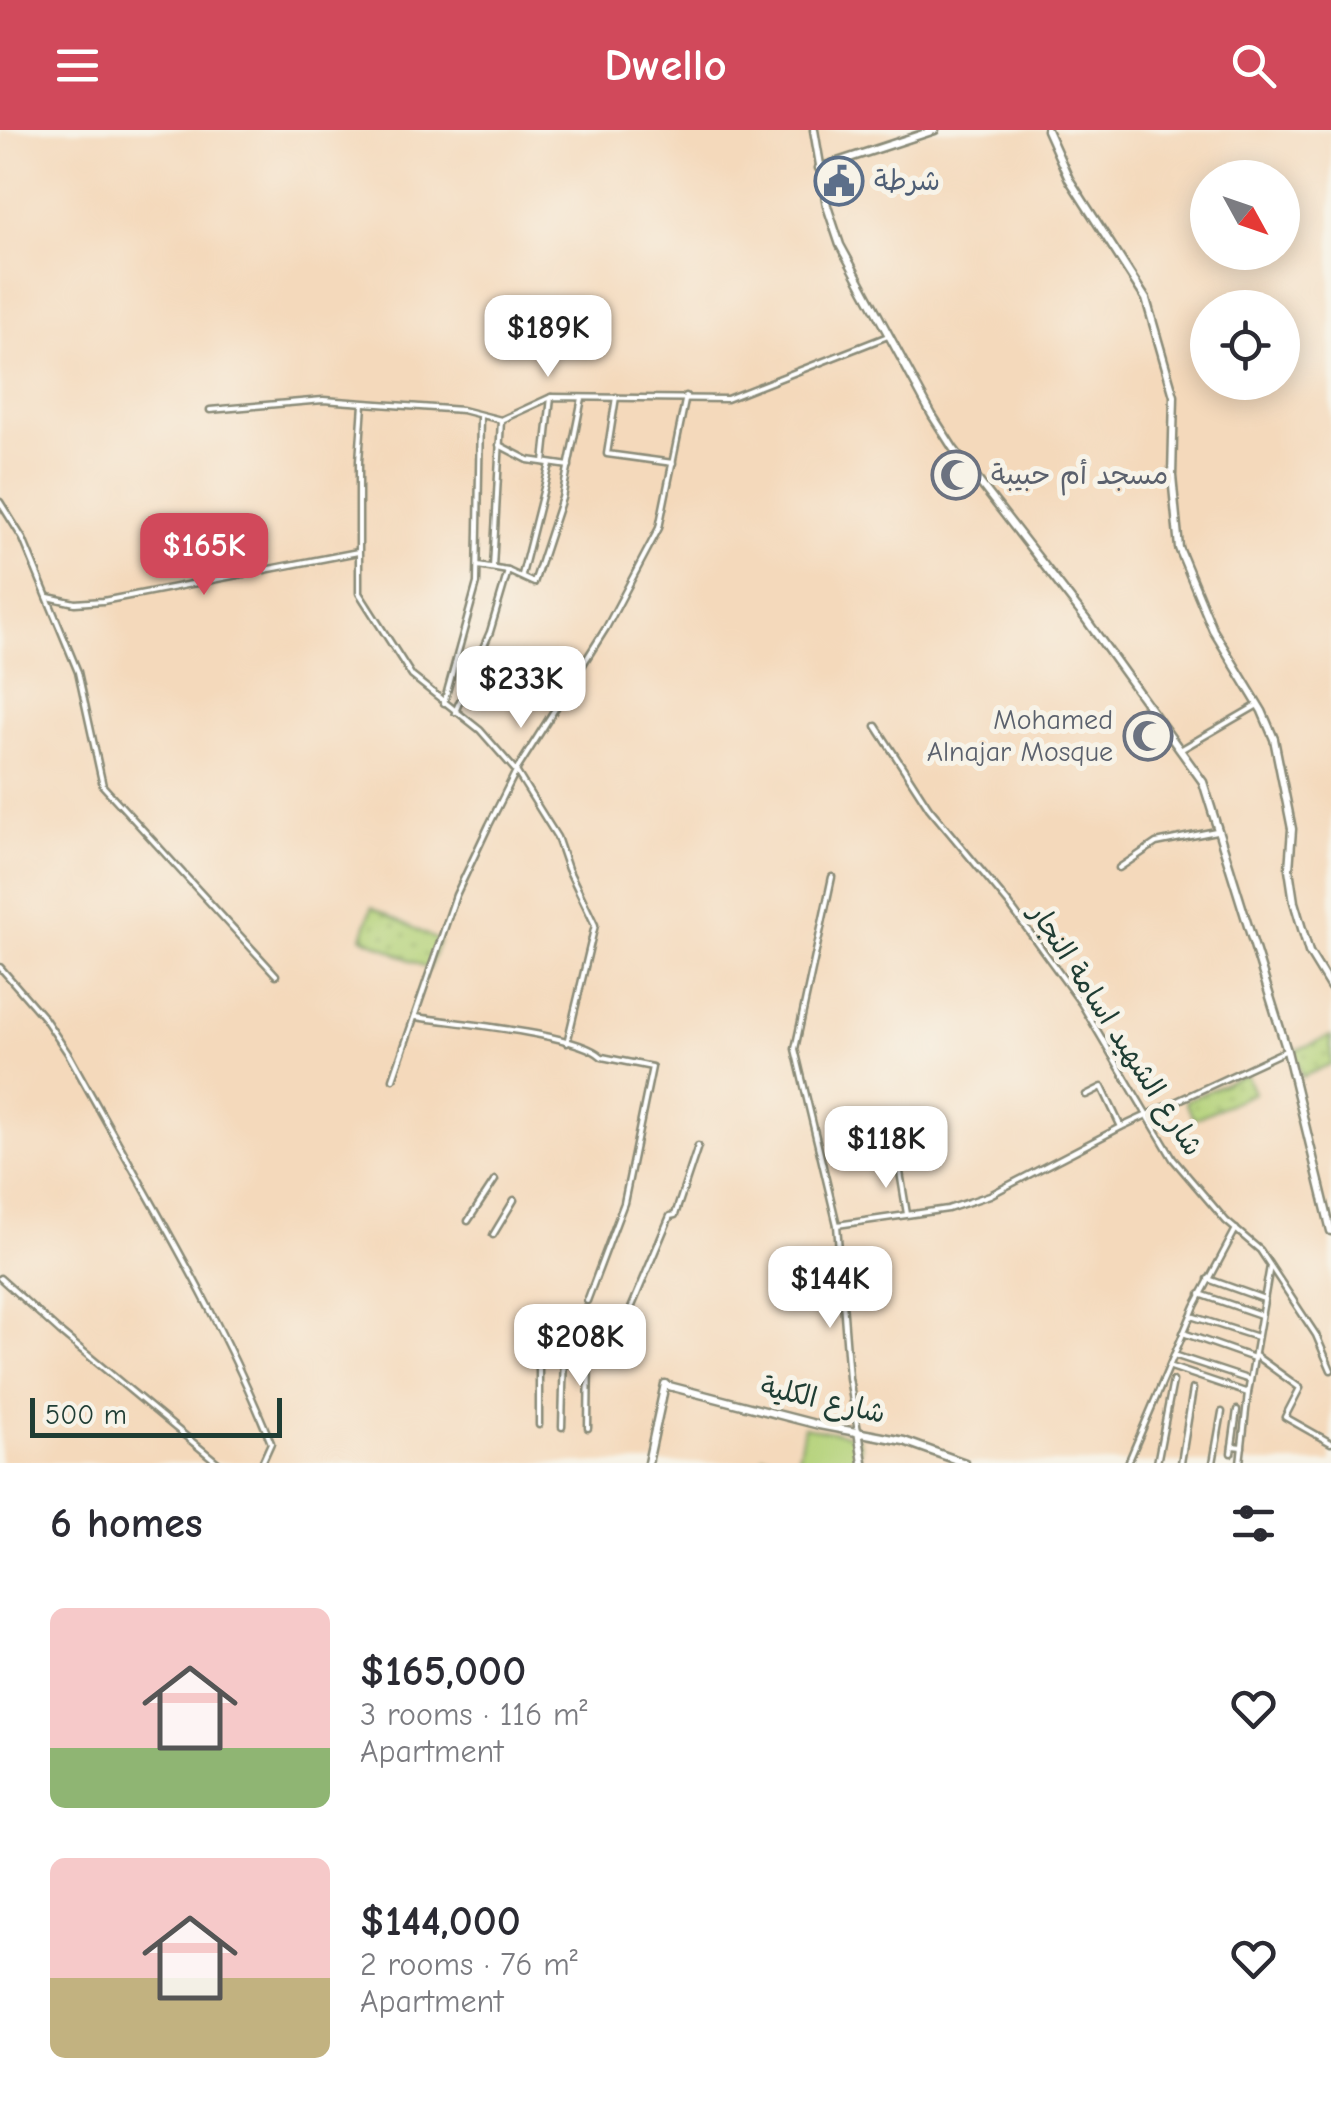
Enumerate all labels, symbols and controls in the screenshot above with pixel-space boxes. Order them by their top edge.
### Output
icon: menu [50,38,105,93]
icon: search [1226,38,1281,93]
text: Dwello [604,39,727,91]
public building icon: شرطة [813,155,865,207]
north arrow [1190,160,1300,270]
map controls [1190,160,1300,400]
place label: شرطة [874,165,940,197]
button: locate [1190,290,1300,400]
pin: $189K [478,295,618,380]
text: $189K [507,309,589,346]
mosque icon: مسجد أم حبيبة [930,449,982,501]
place label: مسجد أم حبيبة [991,459,1168,496]
pin: $165K [134,513,274,598]
text: $165K [162,527,246,564]
pin: $233K [451,646,591,731]
text: $233K [479,660,563,697]
place label: Mohamed Alnajar Mosque [927,704,1113,768]
mosque icon: Mohamed Alnajar Mosque [1122,710,1174,762]
street label: شارع الشهيد اسامة النجار [1019,897,1209,1163]
pin: $118K [816,1106,956,1191]
text: $118K [847,1120,925,1157]
pin: $144K [760,1246,900,1331]
text: $144K [790,1260,870,1297]
pin: $208K [510,1304,650,1389]
text: $208K [536,1318,624,1355]
street label: شارع الكلية [757,1370,888,1433]
scale bar [30,1393,282,1438]
text: 500 m [45,1399,127,1431]
icon: filters [1226,1496,1281,1551]
text: 6 homes [50,1499,203,1548]
text: $165,000 [360,1647,526,1696]
icon: home [130,1648,250,1768]
icon: heart [1226,1681,1281,1736]
text: 3 rooms · 116 m² [360,1696,588,1733]
text: Apartment [360,1733,503,1770]
text: $144,000 [360,1897,521,1946]
icon: home [130,1898,250,2018]
icon: heart [1226,1931,1281,1986]
text: 2 rooms · 76 m² [360,1946,578,1983]
text: Apartment [360,1983,503,2020]

